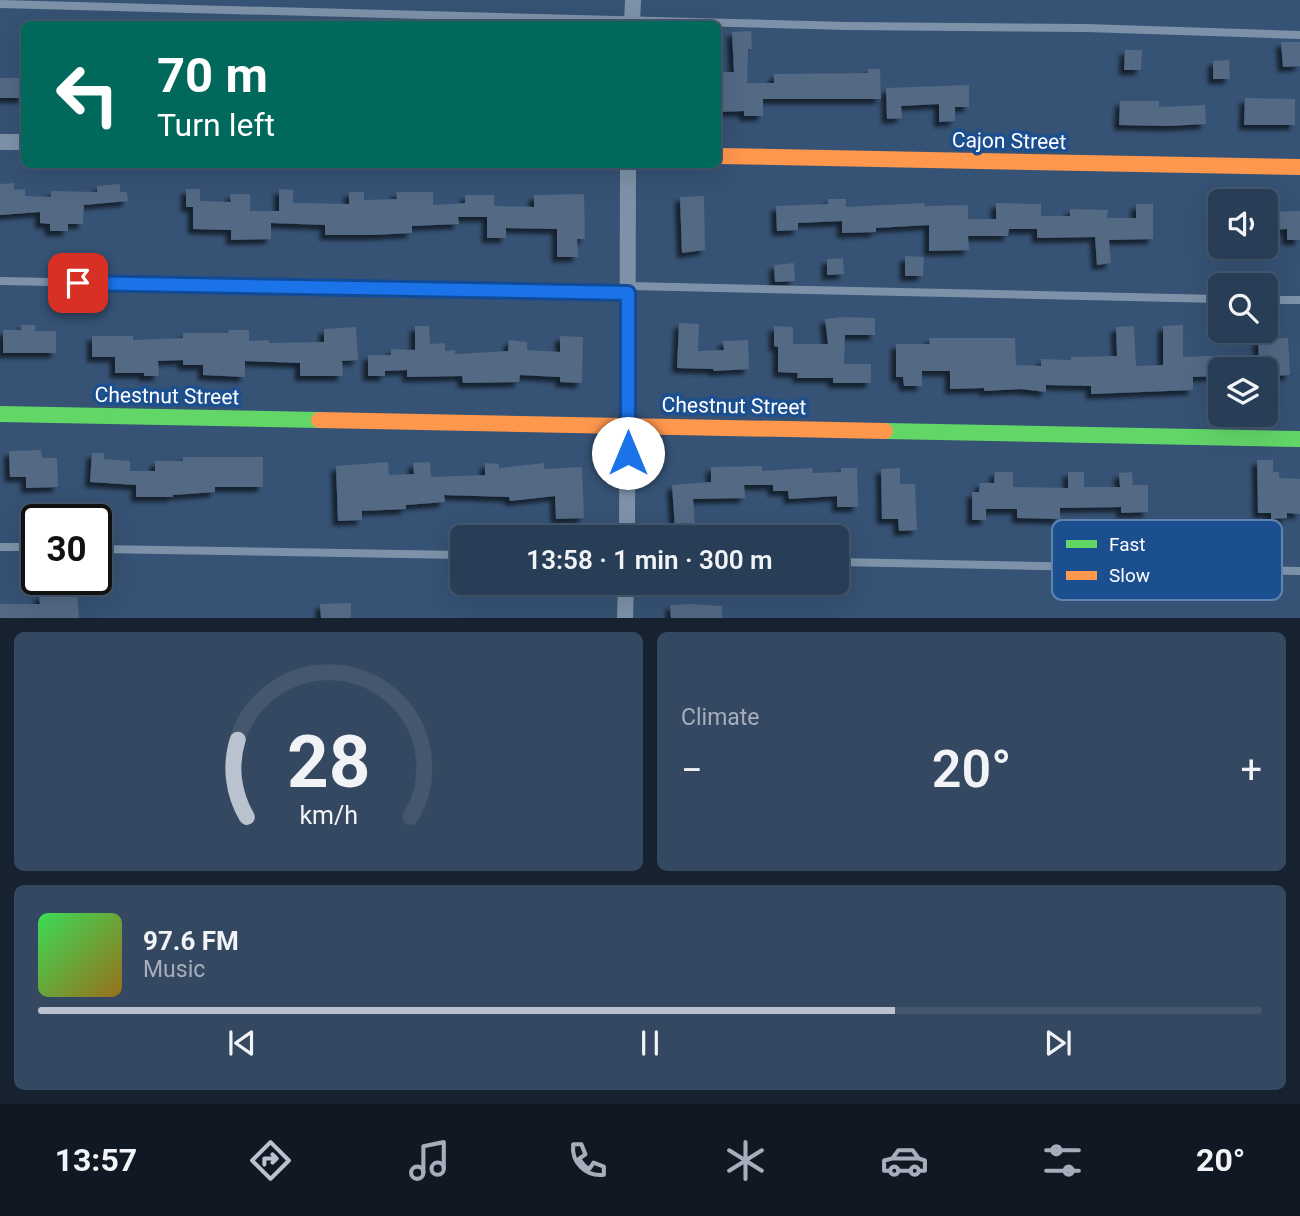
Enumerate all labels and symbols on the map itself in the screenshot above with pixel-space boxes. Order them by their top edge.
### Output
street label: Cajon Street [952,128,1066,154]
pin [48,253,108,313]
street label: Chestnut Street [94,383,240,409]
street label: Chestnut Street [661,393,807,419]
position arrow [591,416,665,490]
speed limit sign: 30 [21,504,112,595]
legend [1052,520,1282,600]
text: Fast [1109,533,1146,556]
text: Slow [1109,564,1150,587]

